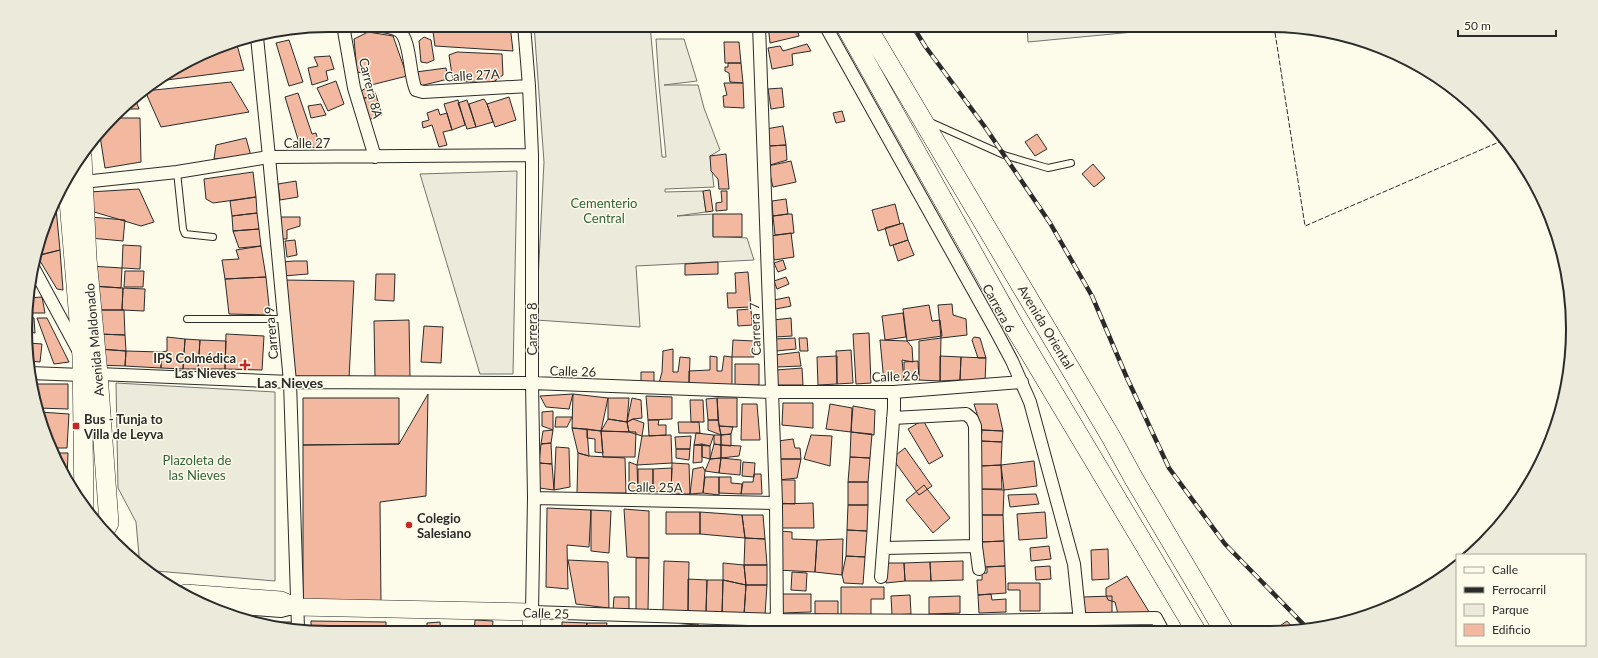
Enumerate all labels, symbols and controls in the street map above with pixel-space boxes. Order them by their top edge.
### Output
scale bar [1458,12,1556,38]
text: 50 m [1464,18,1491,33]
street label: Carrera 8A [356,56,386,120]
street label: Calle 27A [444,66,500,84]
street label: Calle 27 [284,135,331,151]
park label: Cementerio Central [571,195,637,226]
street label: Carrera 6 [979,281,1019,335]
street label: Avenida Oriental [1015,282,1077,372]
street label: Avenida Maldonado [81,283,107,397]
street label: Carrera 8 [524,302,540,356]
street label: Carrera 7 [746,302,764,356]
street label: Carrera 9 [261,306,281,360]
place label: IPS Colmédica Las Nieves [153,350,236,381]
marker: IPS Colmédica Las Nieves [239,359,251,371]
street label: Calle 26 [549,362,597,380]
street label: Calle 26 [871,367,919,385]
district label: Las Nieves [257,374,323,391]
place label: Bus - Tunja to Villa de Leyva [83,411,163,442]
marker: Bus - Tunja to Villa de Leyva [71,421,81,431]
park label: Plazoleta de las Nieves [163,452,232,483]
street label: Calle 25A [627,479,683,495]
place label: Colegio Salesiano [417,510,472,541]
marker: Colegio Salesiano [404,520,414,530]
legend [1456,554,1586,646]
text: Calle [1492,562,1518,577]
text: Ferrocarril [1492,582,1546,597]
text: Parque [1492,602,1529,617]
street label: Calle 25 [522,604,570,622]
text: Edificio [1492,622,1531,637]

